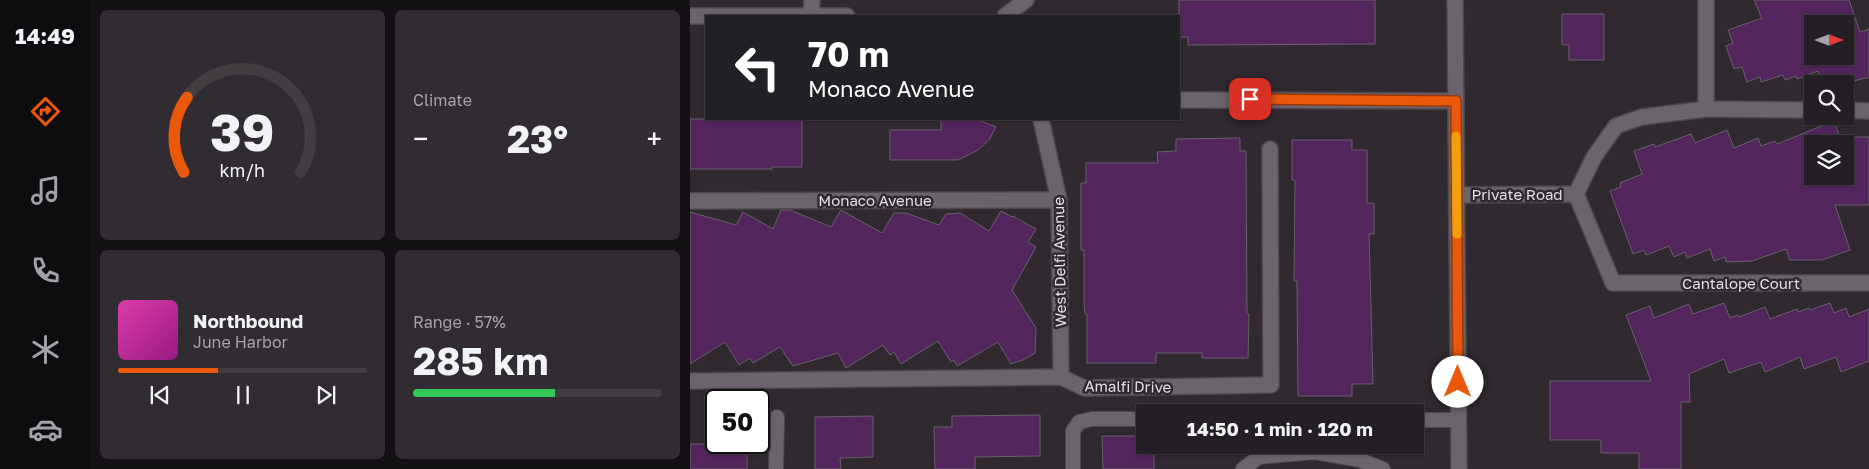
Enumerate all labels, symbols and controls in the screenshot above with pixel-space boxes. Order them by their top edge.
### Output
north arrow [1804,15,1854,65]
map controls [1804,15,1854,185]
text: 14:49 [15,22,75,49]
text: 70 m [808,33,889,75]
icon: left [725,35,790,100]
text: Monaco Avenue [808,75,974,102]
button: search [1804,75,1854,125]
pin [1229,78,1271,120]
icon: arrive [1236,85,1264,113]
text: Climate [413,90,472,110]
icon: directions [28,94,63,129]
text: 39 [210,100,275,162]
text: 23° [507,116,568,161]
text: − [413,122,428,155]
text: + [647,122,662,155]
button: layers [1804,135,1854,185]
text: km/h [220,159,265,181]
icon: music [28,173,63,208]
street label: Private Road [1471,185,1563,203]
street label: Monaco Avenue [818,191,932,209]
street label: West Delfi Avenue [1049,197,1069,327]
icon: phone [28,253,63,288]
street label: Cantalope Court [1682,274,1800,292]
text: Northbound [193,309,303,332]
text: Range · 57% [413,312,506,332]
icon: climate [28,332,63,367]
text: June Harbor [193,332,288,352]
text: 285 km [413,338,548,383]
position arrow [1431,355,1483,407]
street label: Amalfi Drive [1084,376,1172,396]
icon: previous [146,381,174,409]
icon: pause [229,381,257,409]
icon: next [312,381,340,409]
speed limit sign: 50 [705,389,770,454]
icon: car [28,412,63,447]
text: 14:50 · 1 min · 120 m [1187,417,1373,440]

